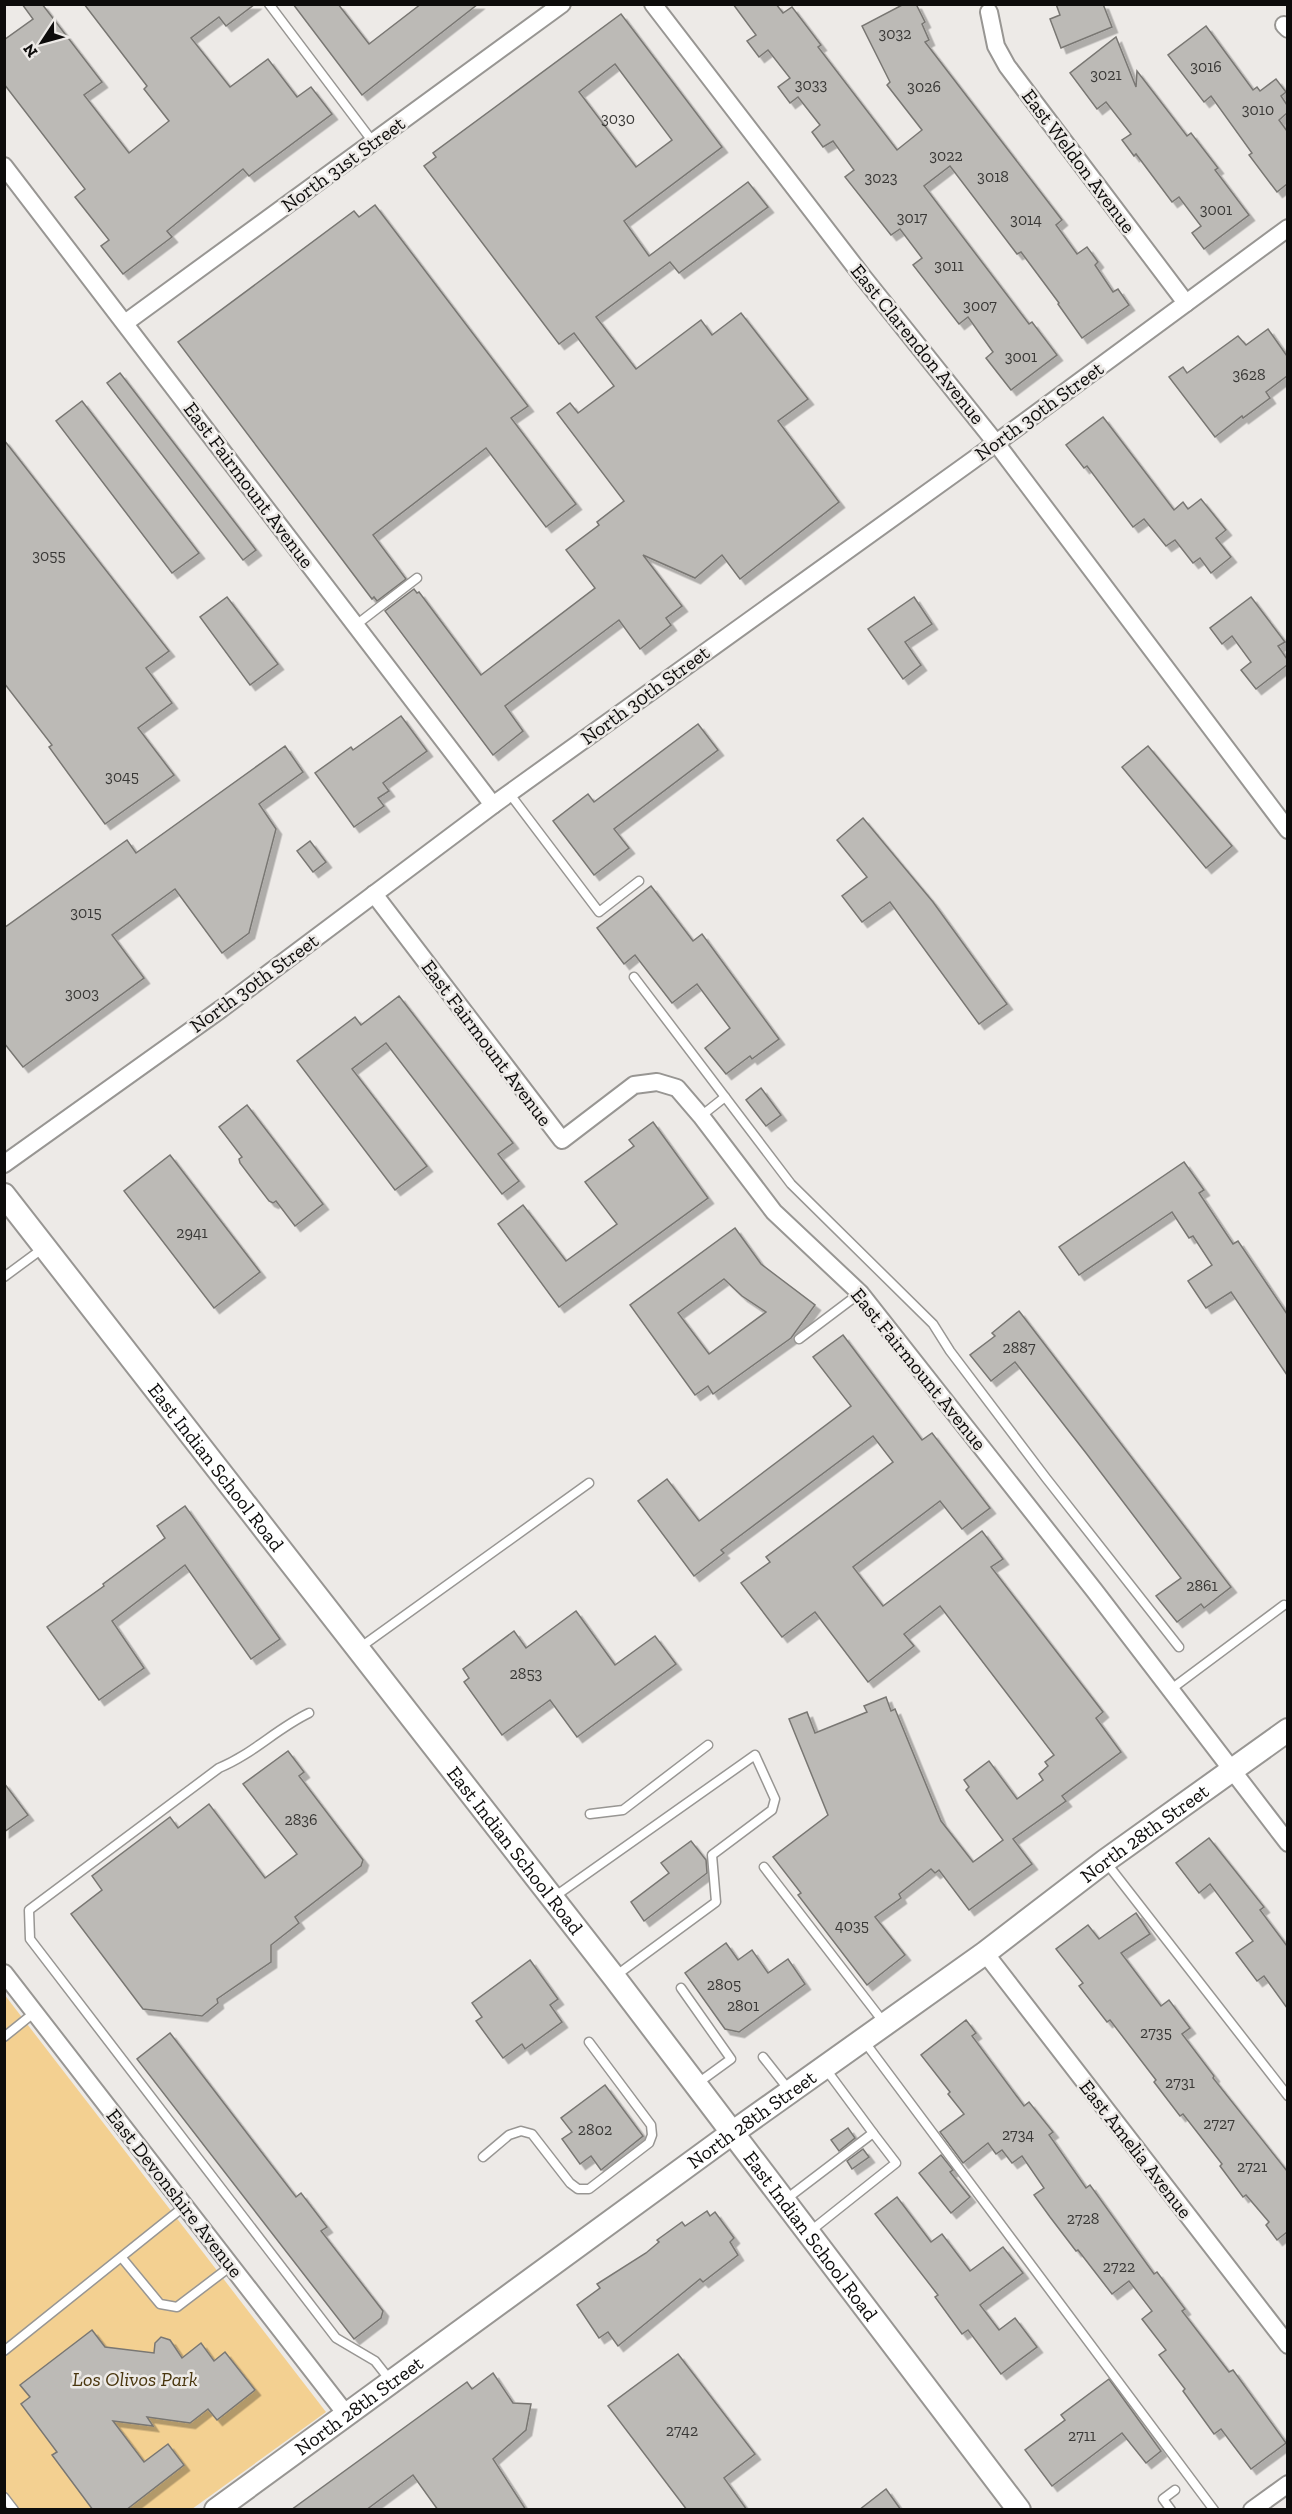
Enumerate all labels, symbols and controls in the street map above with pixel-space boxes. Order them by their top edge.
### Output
north arrow [12,12,72,72]
house number: 3032 [878,24,912,43]
text: N [19,40,42,61]
house number: 3016 [1190,57,1222,76]
house number: 3021 [1090,65,1122,84]
house number: 3033 [795,75,828,94]
house number: 3026 [907,77,941,96]
street label: East Weldon Avenue [1017,84,1141,238]
house number: 3010 [1242,100,1274,119]
house number: 3030 [601,109,635,128]
street label: North 31st Street [277,111,410,217]
house number: 3022 [929,146,963,165]
house number: 3018 [977,167,1009,186]
house number: 3023 [864,168,898,187]
house number: 3001 [1200,200,1232,219]
house number: 3017 [897,208,928,227]
house number: 3014 [1010,210,1042,229]
house number: 3011 [934,256,964,275]
street label: East Clarendon Avenue [846,259,990,429]
house number: 3007 [963,296,997,315]
house number: 3001 [1005,347,1037,366]
street label: North 30th Street [970,356,1108,466]
house number: 3628 [1232,365,1266,384]
street label: East Fairmount Avenue [179,397,319,573]
house number: 3055 [32,546,66,565]
street label: North 30th Street [576,640,714,750]
house number: 3045 [105,767,139,786]
house number: 3015 [70,903,102,922]
street label: North 30th Street [185,928,323,1038]
street label: East Fairmount Avenue [417,955,557,1131]
house number: 3003 [65,984,99,1003]
house number: 2941 [176,1223,208,1242]
street label: East Fairmount Avenue [846,1283,992,1455]
house number: 2887 [1003,1338,1036,1357]
street label: East Indian School Road [143,1378,289,1556]
house number: 2861 [1186,1576,1218,1595]
house number: 2853 [510,1664,543,1683]
street label: East Indian School Road [442,1761,588,1939]
street label: North 28th Street [1075,1778,1214,1888]
house number: 2836 [284,1810,318,1829]
house number: 4035 [835,1916,869,1935]
house number: 2805 [707,1975,741,1994]
house number: 2801 [727,1996,759,2015]
house number: 2735 [1140,2023,1172,2042]
street label: North 28th Street [683,2065,821,2174]
house number: 2731 [1165,2073,1195,2092]
street label: East Amelia Avenue [1075,2075,1197,2223]
street label: East Devonshire Avenue [102,2104,248,2282]
house number: 2727 [1203,2114,1235,2133]
house number: 2802 [578,2120,612,2139]
house number: 2734 [1002,2125,1034,2144]
street label: East Indian School Road [739,2146,883,2326]
house number: 2721 [1237,2157,1267,2176]
house number: 2728 [1067,2209,1099,2228]
house number: 2722 [1103,2257,1135,2276]
street label: North 28th Street [290,2350,428,2460]
park label: Los Olivos Park [72,2367,198,2391]
house number: 2742 [666,2421,698,2440]
house number: 2711 [1068,2426,1096,2445]

